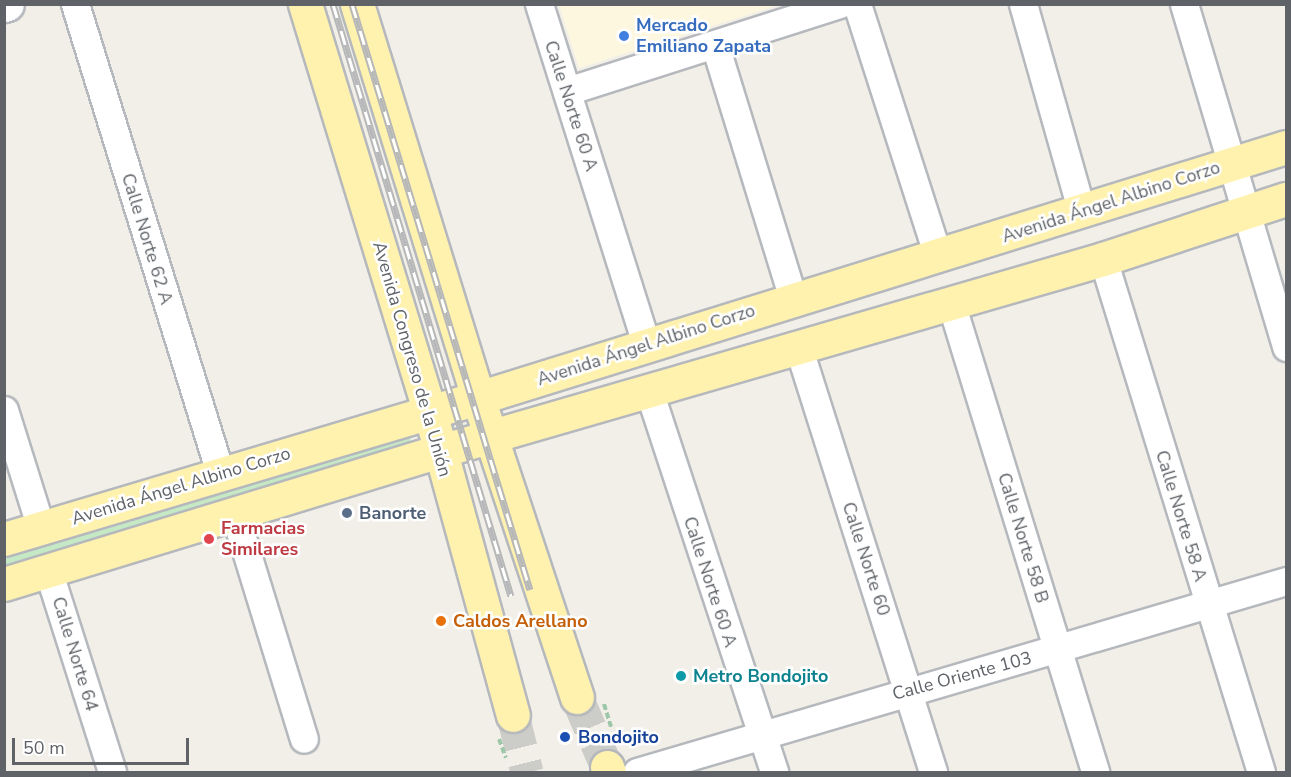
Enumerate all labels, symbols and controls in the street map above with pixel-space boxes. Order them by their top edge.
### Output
place label: Mercado Emiliano Zapata [636,15,771,57]
marker: Mercado Emiliano Zapata [617,29,631,43]
street label: Calle Norte 60 A [540,38,602,174]
street label: Avenida Ángel Albino Corzo [999,157,1223,247]
street label: Calle Norte 62 A [117,171,177,307]
street label: Avenida Congreso de la Unión [368,239,456,479]
street label: Avenida Ángel Albino Corzo [534,300,758,390]
street label: Avenida Ángel Albino Corzo [69,442,293,530]
street label: Calle Norte 58 A [1151,448,1211,584]
street label: Calle Norte 58 B [993,470,1053,606]
street label: Calle Norte 60 [837,499,895,619]
place label: Banorte [359,502,426,524]
marker: Banorte [340,506,354,520]
street label: Calle Norte 60 A [679,514,741,650]
place label: Farmacias Similares [221,518,305,560]
marker: Farmacias Similares [202,532,216,546]
street label: Calle Norte 64 [47,594,103,714]
place label: Caldos Arellano [453,610,587,632]
marker: Caldos Arellano [434,614,448,628]
street label: Calle Oriente 103 [890,647,1034,705]
place label: Metro Bondojito [693,665,828,687]
marker: Metro Bondojito [674,669,688,683]
scale bar [15,726,192,764]
place label: Bondojito [578,726,659,748]
marker: Bondojito [556,728,574,746]
text: 50 m [23,736,65,760]

